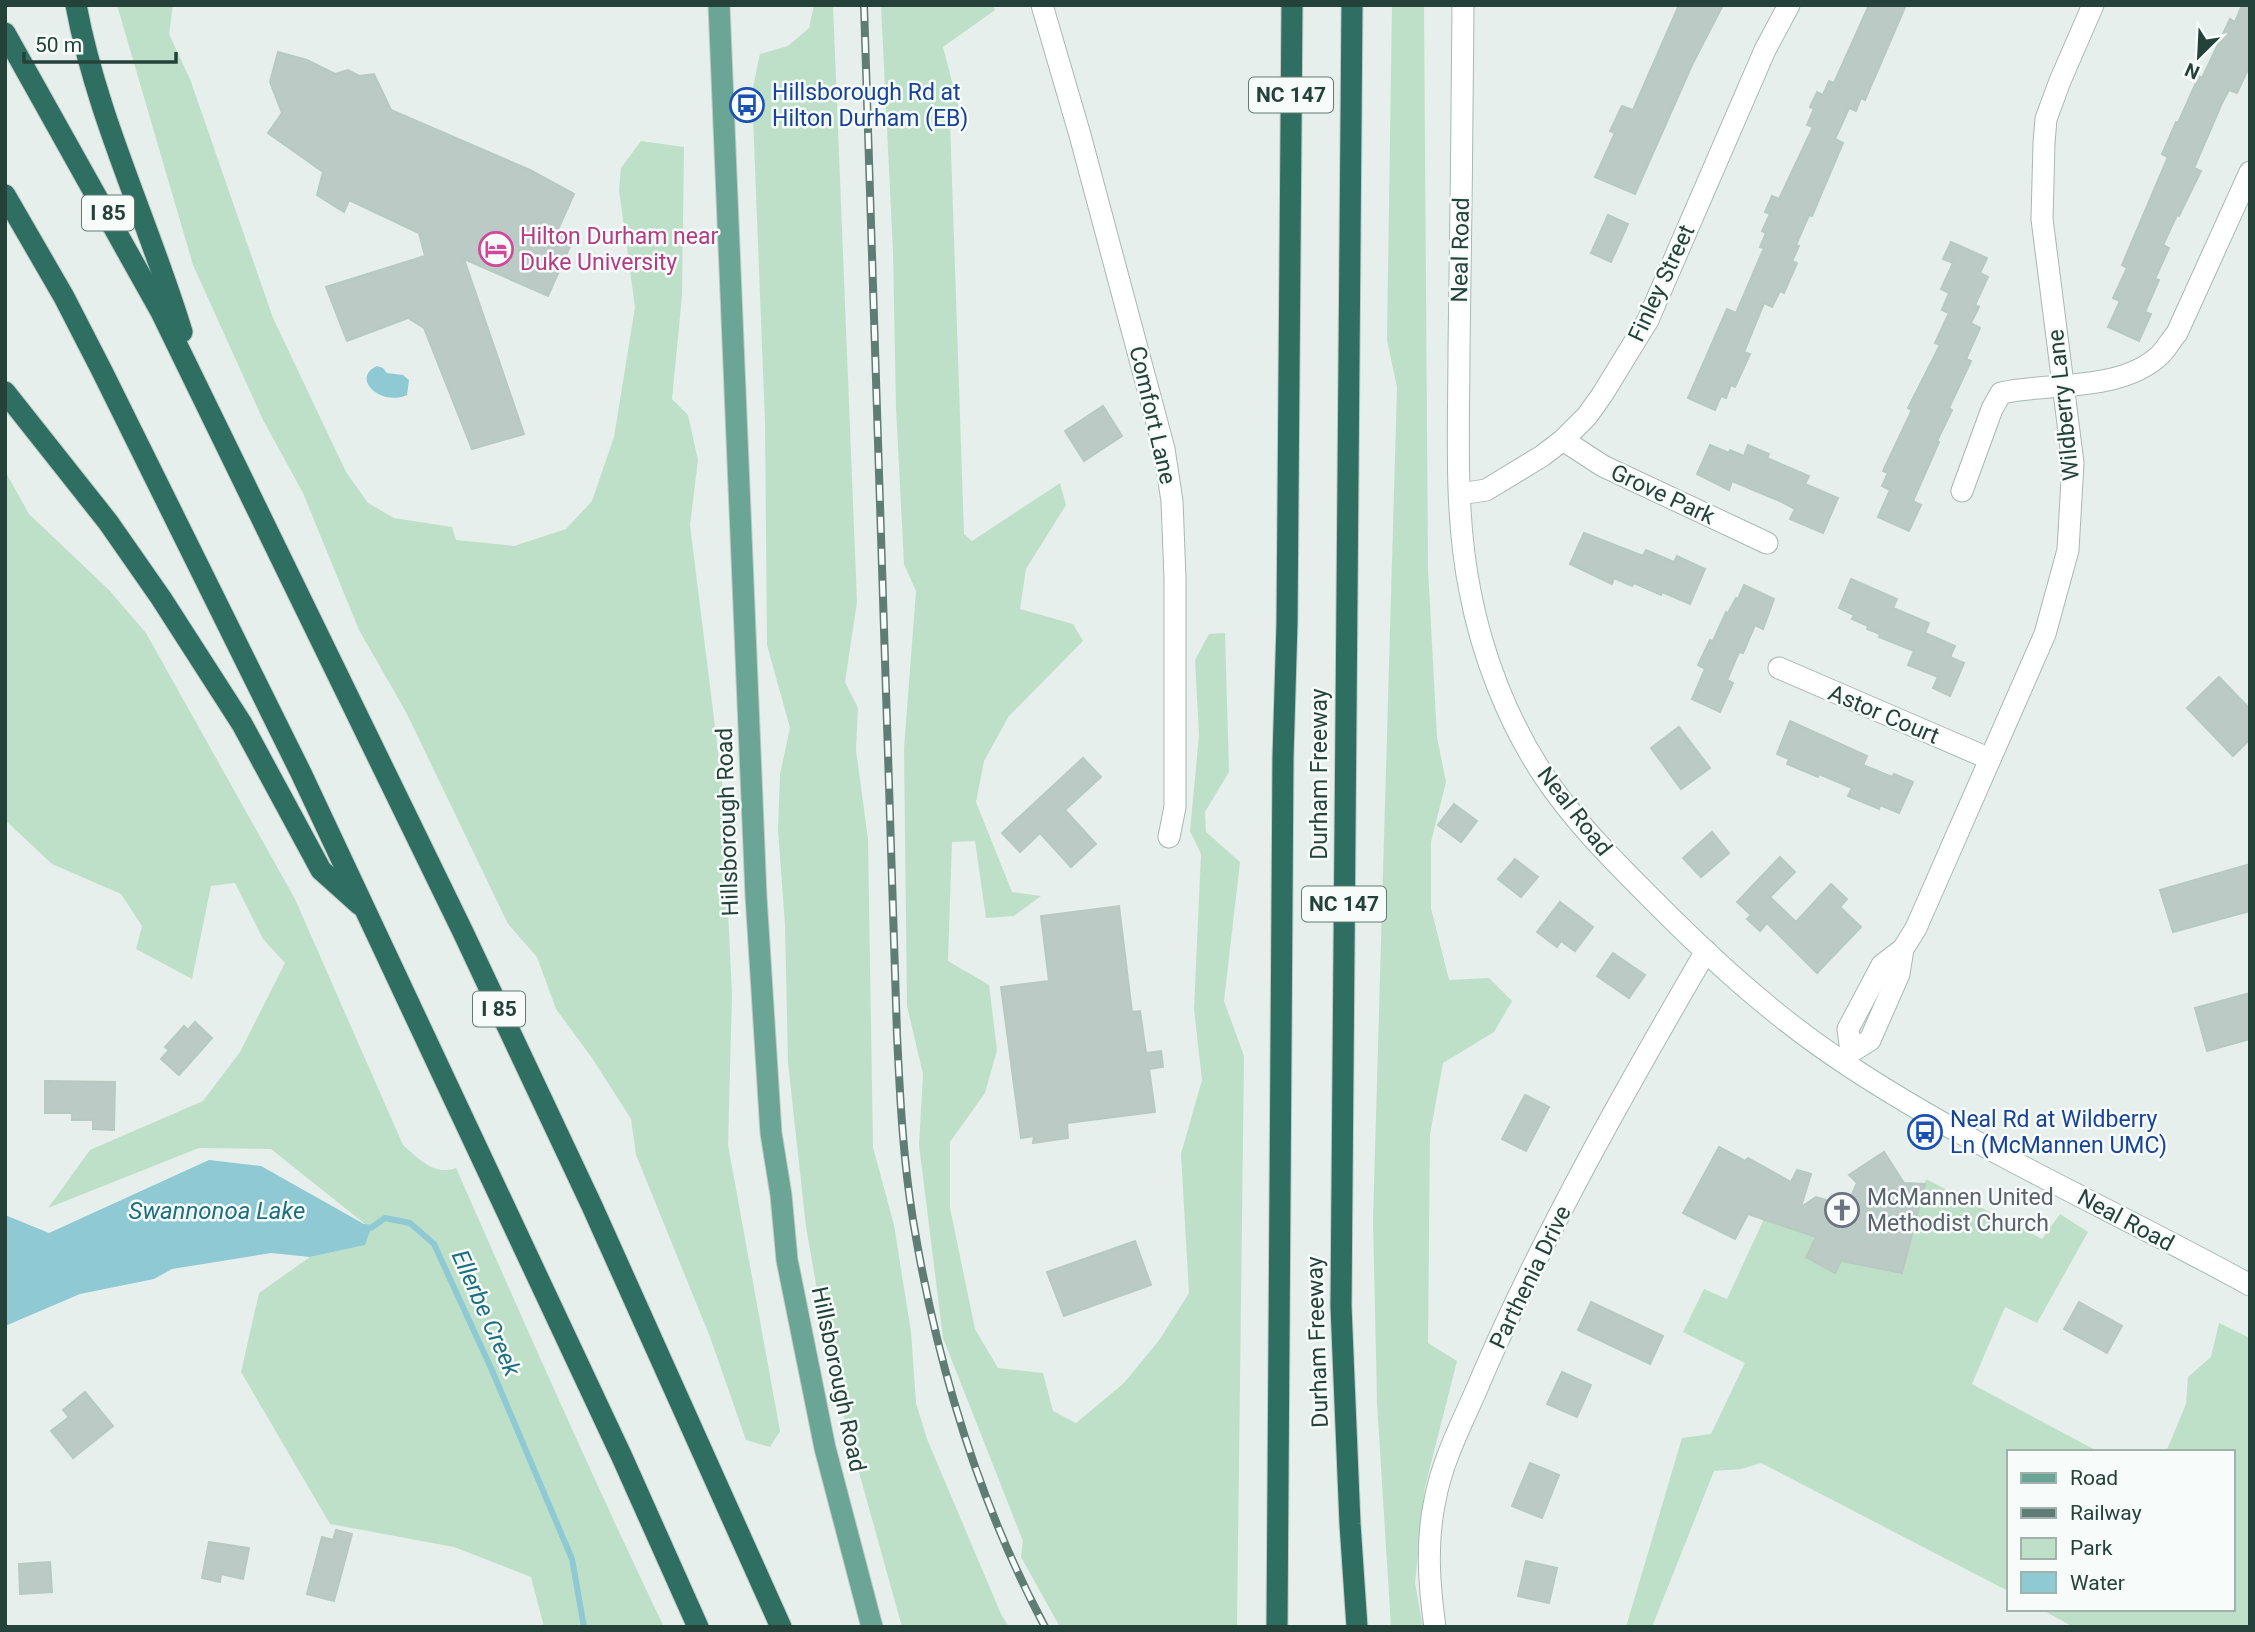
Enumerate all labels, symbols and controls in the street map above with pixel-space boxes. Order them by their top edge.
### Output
scale bar [24,21,177,65]
north arrow [2164,21,2234,91]
text: 50 m [35,33,82,57]
text: N [2181,58,2203,84]
road number: NC 147 [1249,78,1333,112]
place label: Hillsborough Rd at Hilton Durham (EB) [772,79,968,132]
bus stop icon: Hillsborough Rd at Hilton Durham (EB) [728,86,766,124]
road number: I 85 [82,196,134,230]
street label: Neal Road [1446,197,1475,303]
street label: Finley Street [1623,220,1700,346]
place label: Hilton Durham near Duke University [520,223,718,276]
hotel icon: Hilton Durham near Duke University [477,230,515,268]
street label: Wildberry Lane [2042,328,2085,482]
street label: Comfort Lane [1124,343,1181,487]
street label: Grove Park [1607,459,1719,530]
street label: Astor Court [1824,679,1943,750]
street label: Durham Freeway [1306,688,1333,860]
street label: Hillsborough Road [711,727,744,917]
street label: Neal Road [1532,762,1618,861]
road number: NC 147 [1302,886,1386,922]
road number: I 85 [473,992,525,1026]
place label: Neal Rd at Wildberry Ln (McMannen UMC) [1950,1106,2167,1159]
bus stop icon: Neal Rd at Wildberry Ln (McMannen UMC) [1906,1113,1944,1151]
place label: McMannen United Methodist Church [1867,1184,2054,1237]
street label: Neal Road [2073,1184,2179,1257]
church icon: McMannen United Methodist Church [1823,1191,1861,1229]
water label: Swannonoa Lake [129,1197,305,1225]
street label: Parthenia Drive [1484,1201,1577,1353]
water label: Ellerbe Creek [446,1245,527,1382]
street label: Durham Freeway [1301,1256,1334,1428]
street label: Hillsborough Road [806,1284,871,1474]
legend [2007,1450,2234,1611]
text: Road [2070,1466,2118,1490]
text: Railway [2070,1501,2142,1525]
text: Park [2070,1536,2113,1560]
text: Water [2070,1571,2125,1595]

